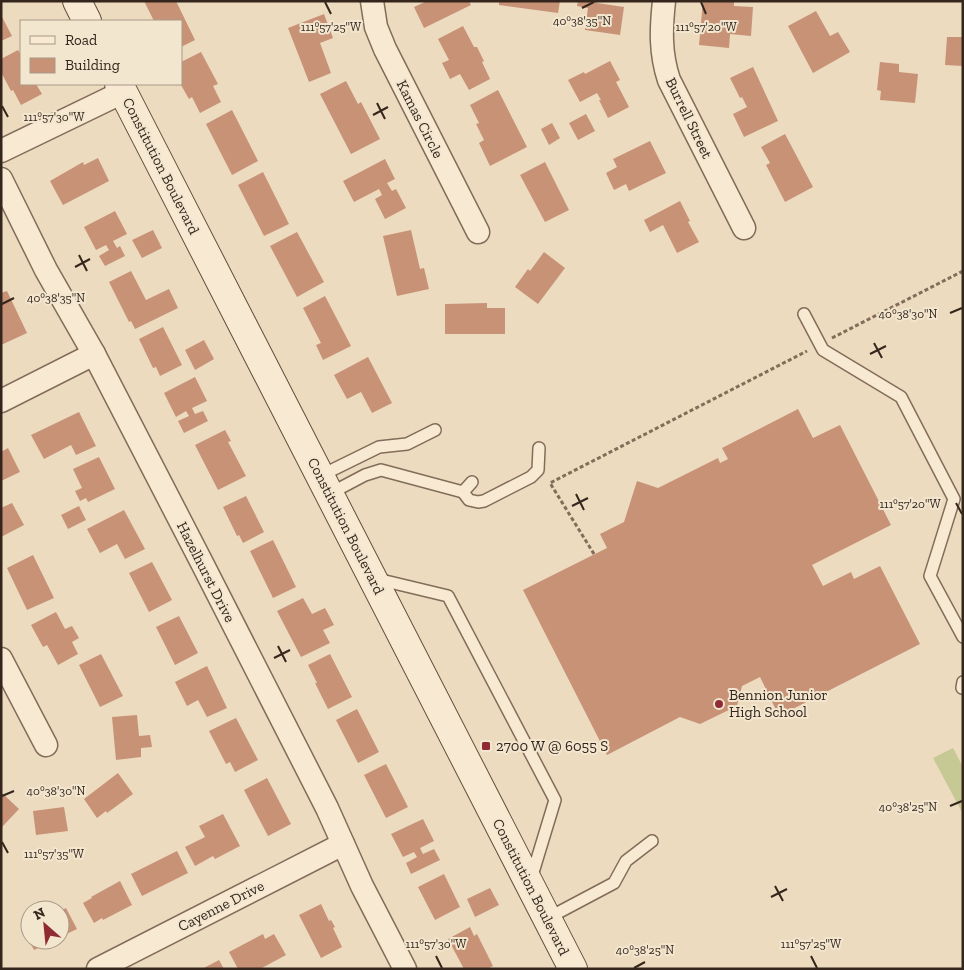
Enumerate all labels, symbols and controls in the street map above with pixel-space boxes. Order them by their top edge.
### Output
text: 40°38'35"N [553,14,611,28]
legend [20,20,182,85]
text: 111°57'25"W [301,20,362,34]
text: 111°57'20"W [675,20,737,34]
text: Road [65,31,98,49]
text: Building [65,56,120,74]
street label: Burrell Street [662,74,717,162]
street label: Kamas Circle [393,77,447,161]
street label: Constitution Boulevard [119,95,204,238]
text: 111°57'30"W [24,110,85,124]
text: 40°38'35"N [27,291,85,305]
text: 40°38'30"N [879,307,938,321]
street label: Constitution Boulevard [304,455,389,598]
text: 111°57'20"W [879,497,941,511]
street label: Hazelhurst Drive [173,519,239,625]
place label: Bennion Junior High School [729,686,828,721]
marker: Bennion Junior High School [713,698,725,710]
place label: 2700 W @ 6055 S [496,737,608,755]
marker: 2700 W @ 6055 S [480,740,492,752]
text: 40°38'30"N [27,784,86,798]
text: 40°38'25"N [879,800,937,814]
street label: Constitution Boulevard [489,816,574,959]
text: 111°57'35"W [24,847,85,861]
street label: Cayenne Drive [175,877,267,935]
north arrow [20,900,70,950]
text: N [31,904,48,924]
text: 111°57'30"W [406,937,467,951]
text: 111°57'25"W [781,937,842,951]
text: 40°38'25"N [616,943,674,957]

